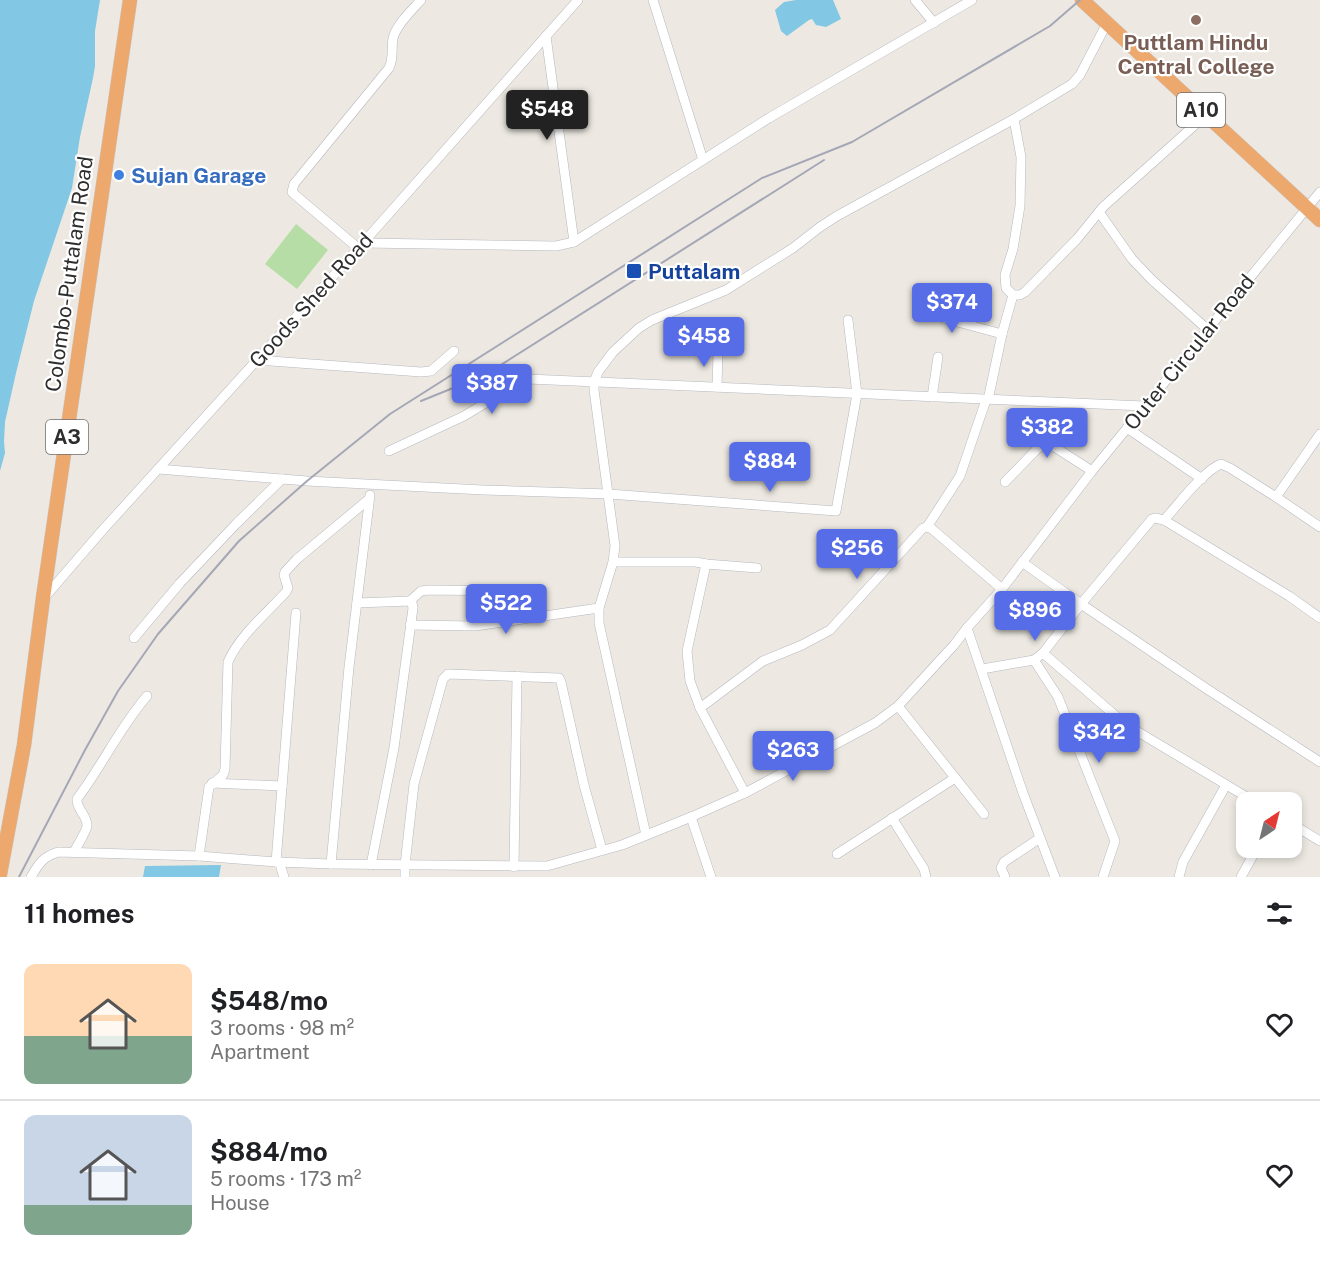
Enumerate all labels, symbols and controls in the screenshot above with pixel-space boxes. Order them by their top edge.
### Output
marker: Puttlam Hindu Central College [1189,13,1203,27]
place label: Puttlam Hindu Central College [1117,30,1275,79]
pin: $548 [511,90,583,141]
road number: A10 [1177,93,1225,127]
text: $548 [520,97,574,121]
street label: Colombo-Puttalam Road [40,154,98,394]
place label: Sujan Garage [131,163,266,188]
marker: Sujan Garage [112,168,126,182]
street label: Goods Shed Road [244,227,378,373]
place label: Puttalam [648,259,740,284]
marker: Puttalam [625,262,643,280]
street label: Outer Circular Road [1119,269,1259,435]
pin: $374 [916,283,988,334]
text: $374 [926,290,978,314]
pin: $458 [668,317,740,368]
text: $458 [677,324,731,348]
pin: $387 [456,364,528,415]
text: $387 [466,371,518,395]
pin: $382 [1011,408,1083,459]
text: $382 [1021,415,1073,439]
road number: A3 [46,420,88,454]
pin: $884 [734,442,806,493]
text: $884 [743,449,797,473]
pin: $256 [821,529,893,580]
text: $256 [830,536,884,560]
pin: $522 [470,584,542,635]
text: $522 [480,591,532,615]
pin: $896 [999,591,1071,642]
text: $896 [1008,598,1062,622]
pin: $342 [1063,713,1135,764]
text: $342 [1073,720,1125,744]
pin: $263 [757,731,829,782]
text: $263 [767,738,819,762]
north arrow [1236,792,1302,858]
map controls [1236,792,1302,858]
icon: filters [1263,897,1296,930]
text: 11 homes [24,898,134,929]
text: $548/mo [210,985,328,1016]
icon: home [72,988,144,1060]
icon: heart [1263,1008,1296,1041]
text: 3 rooms · 98 m² [210,1016,354,1040]
text: Apartment [210,1040,310,1064]
text: $884/mo [210,1136,328,1167]
icon: home [72,1139,144,1211]
icon: heart [1263,1159,1296,1192]
text: 5 rooms · 173 m² [210,1167,361,1191]
text: House [210,1191,270,1215]

